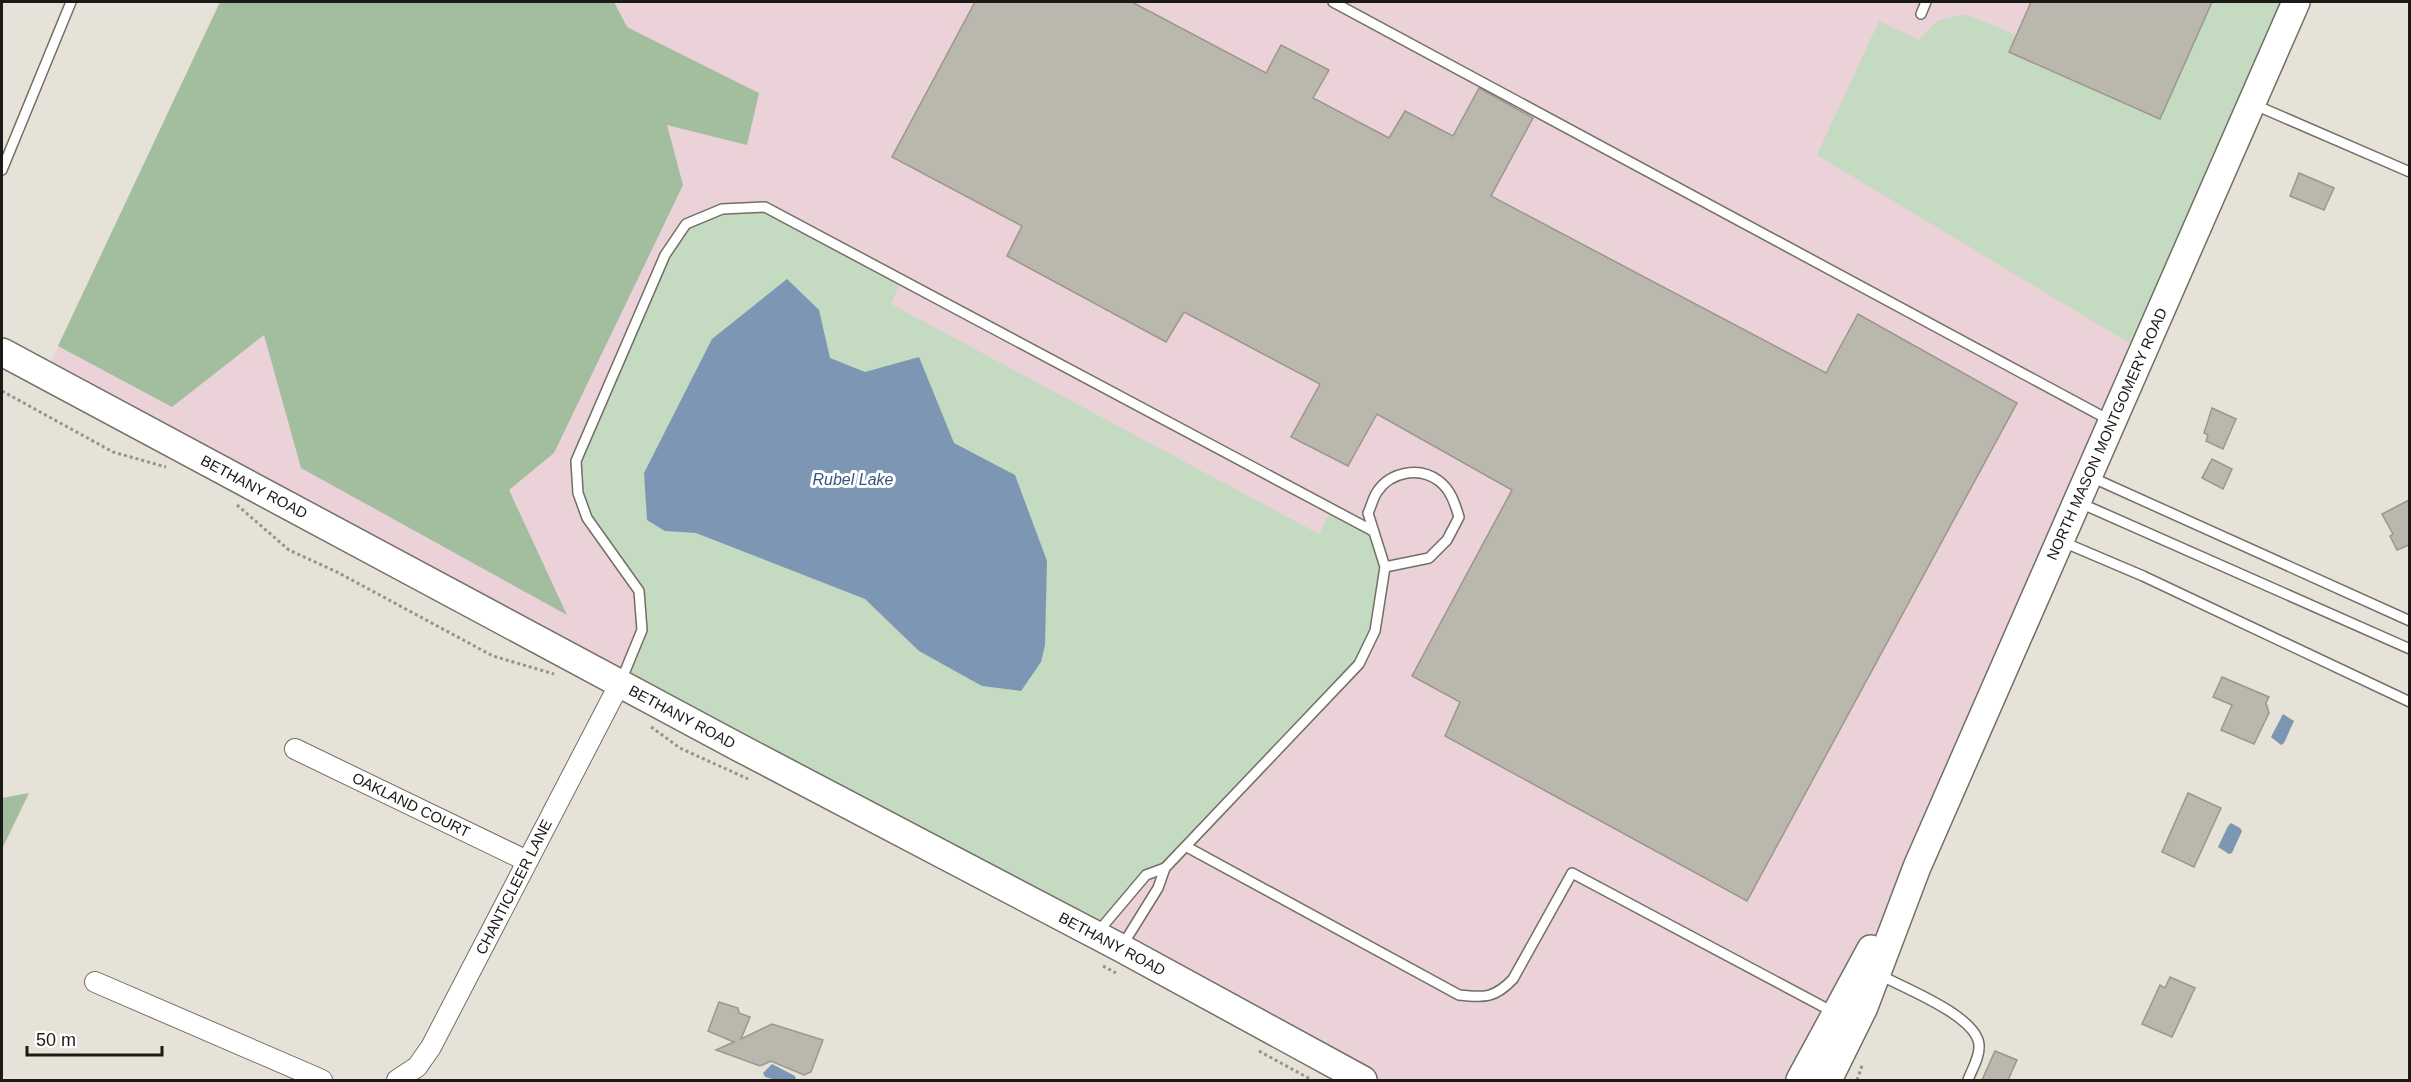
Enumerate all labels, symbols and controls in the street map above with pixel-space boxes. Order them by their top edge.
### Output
street label: NORTH MASON MONTGOMERY ROAD [2043,305,2170,563]
street label: BETHANY ROAD [198,451,310,522]
water label: Rubel Lake [813,471,894,488]
street label: BETHANY ROAD [626,681,738,752]
street label: OAKLAND COURT [350,769,473,840]
street label: CHANTICLEER LANE [472,816,555,957]
street label: BETHANY ROAD [1056,908,1168,979]
scale bar [27,1019,162,1057]
text: 50 m [36,1030,76,1050]

